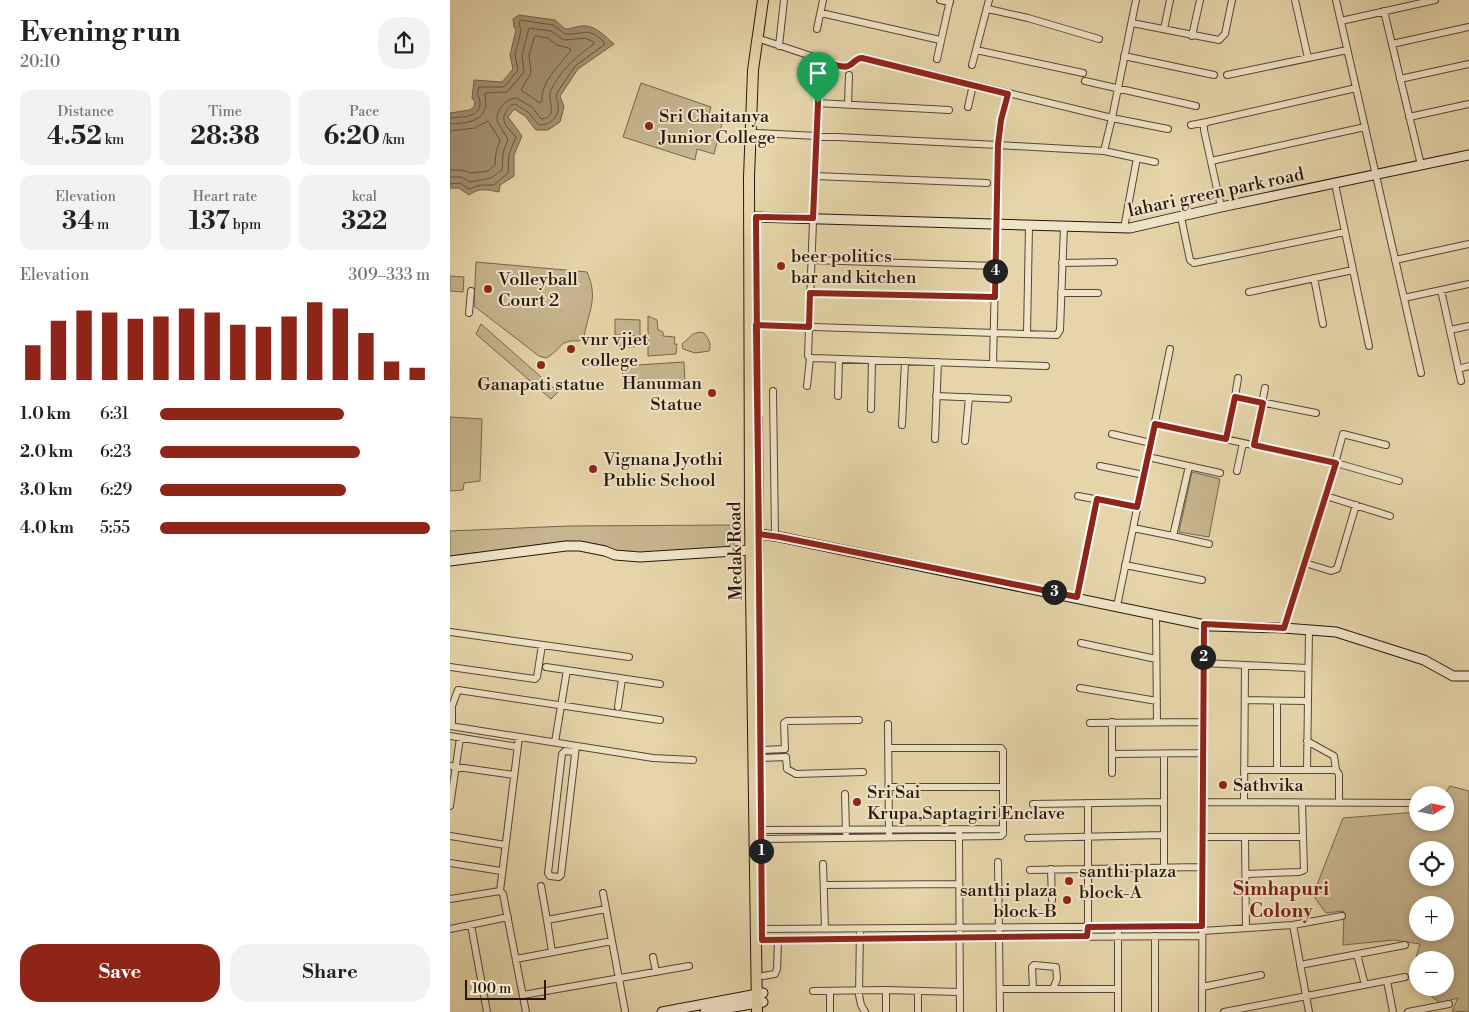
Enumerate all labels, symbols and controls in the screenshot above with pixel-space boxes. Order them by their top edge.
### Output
text: Evening run [20,15,181,50]
button: share [378,17,430,69]
text: 20:10 [20,52,60,72]
pin [797,52,839,103]
icon: arrive [804,59,832,87]
text: Distance [57,103,114,121]
text: Time [208,103,242,121]
text: Pace [349,103,379,121]
place label: Sri Chaitanya Junior College [658,105,776,149]
marker: Sri Chaitanya Junior College [643,120,655,132]
text: 4.52 [47,121,102,152]
text: 28:38 [190,121,260,152]
text: 6:20 [324,121,380,152]
text: km [102,131,124,149]
text: /km [380,131,405,149]
street label: lahari green park road [1126,162,1307,222]
text: Elevation [55,188,116,206]
text: Heart rate [193,188,257,206]
text: kcal [352,188,377,206]
text: 34 [62,206,94,237]
text: 137 [189,206,230,237]
text: 322 [341,206,387,237]
text: m [94,216,109,234]
text: bpm [230,216,261,234]
place label: beer politics bar and kitchen [791,245,917,289]
pin: 4 [982,258,1008,284]
marker: beer politics bar and kitchen [775,260,787,272]
text: 4 [991,262,1000,280]
text: Elevation [20,265,89,285]
text: 309–333 m [348,265,430,285]
place label: Volleyball Court 2 [497,268,579,312]
marker: Volleyball Court 2 [482,283,494,295]
place label: vnr vjiet college [580,328,649,372]
marker: vnr vjiet college [565,343,577,355]
marker: Ganapati statue [535,359,547,371]
place label: Hanuman Statue [622,372,702,416]
place label: Ganapati statue [477,373,605,396]
marker: Hanuman Statue [706,387,718,399]
text: 1.0 km [20,404,71,424]
text: 6:31 [100,404,129,424]
text: 2.0 km [20,442,73,462]
text: 6:23 [100,442,131,462]
place label: Vignana Jyothi Public School [602,448,723,492]
marker: Vignana Jyothi Public School [587,463,599,475]
text: 3.0 km [20,480,73,500]
text: 6:29 [100,480,132,500]
street label: Medak Road [723,500,748,601]
text: 4.0 km [20,518,74,538]
text: 5:55 [100,518,130,538]
pin: 3 [1042,580,1066,604]
text: 3 [1050,583,1059,601]
pin: 2 [1190,644,1216,670]
text: 2 [1199,648,1208,666]
place label: Sathvika [1233,774,1304,797]
marker: Sathvika [1217,779,1229,791]
place label: Sri Sai Krupa,Saptagiri Enclave [867,781,1065,825]
north arrow [1409,786,1454,831]
map controls [1409,786,1454,996]
marker: Sri Sai Krupa,Saptagiri Enclave [851,796,863,808]
pin: 1 [748,838,774,864]
button: locate [1409,841,1454,886]
text: 1 [758,842,765,860]
place label: santhi plaza block-A [1079,860,1177,904]
marker: santhi plaza block-A [1063,875,1075,887]
district label: Simhapuri Colony [1233,877,1329,923]
place label: santhi plaza block-B [960,879,1058,923]
marker: santhi plaza block-B [1061,894,1073,906]
button: + [1409,896,1454,941]
button: Save [20,944,220,1002]
button: Share [230,944,430,1002]
button: − [1409,951,1454,996]
scale bar [465,977,546,1000]
text: 100 m [472,980,511,998]

